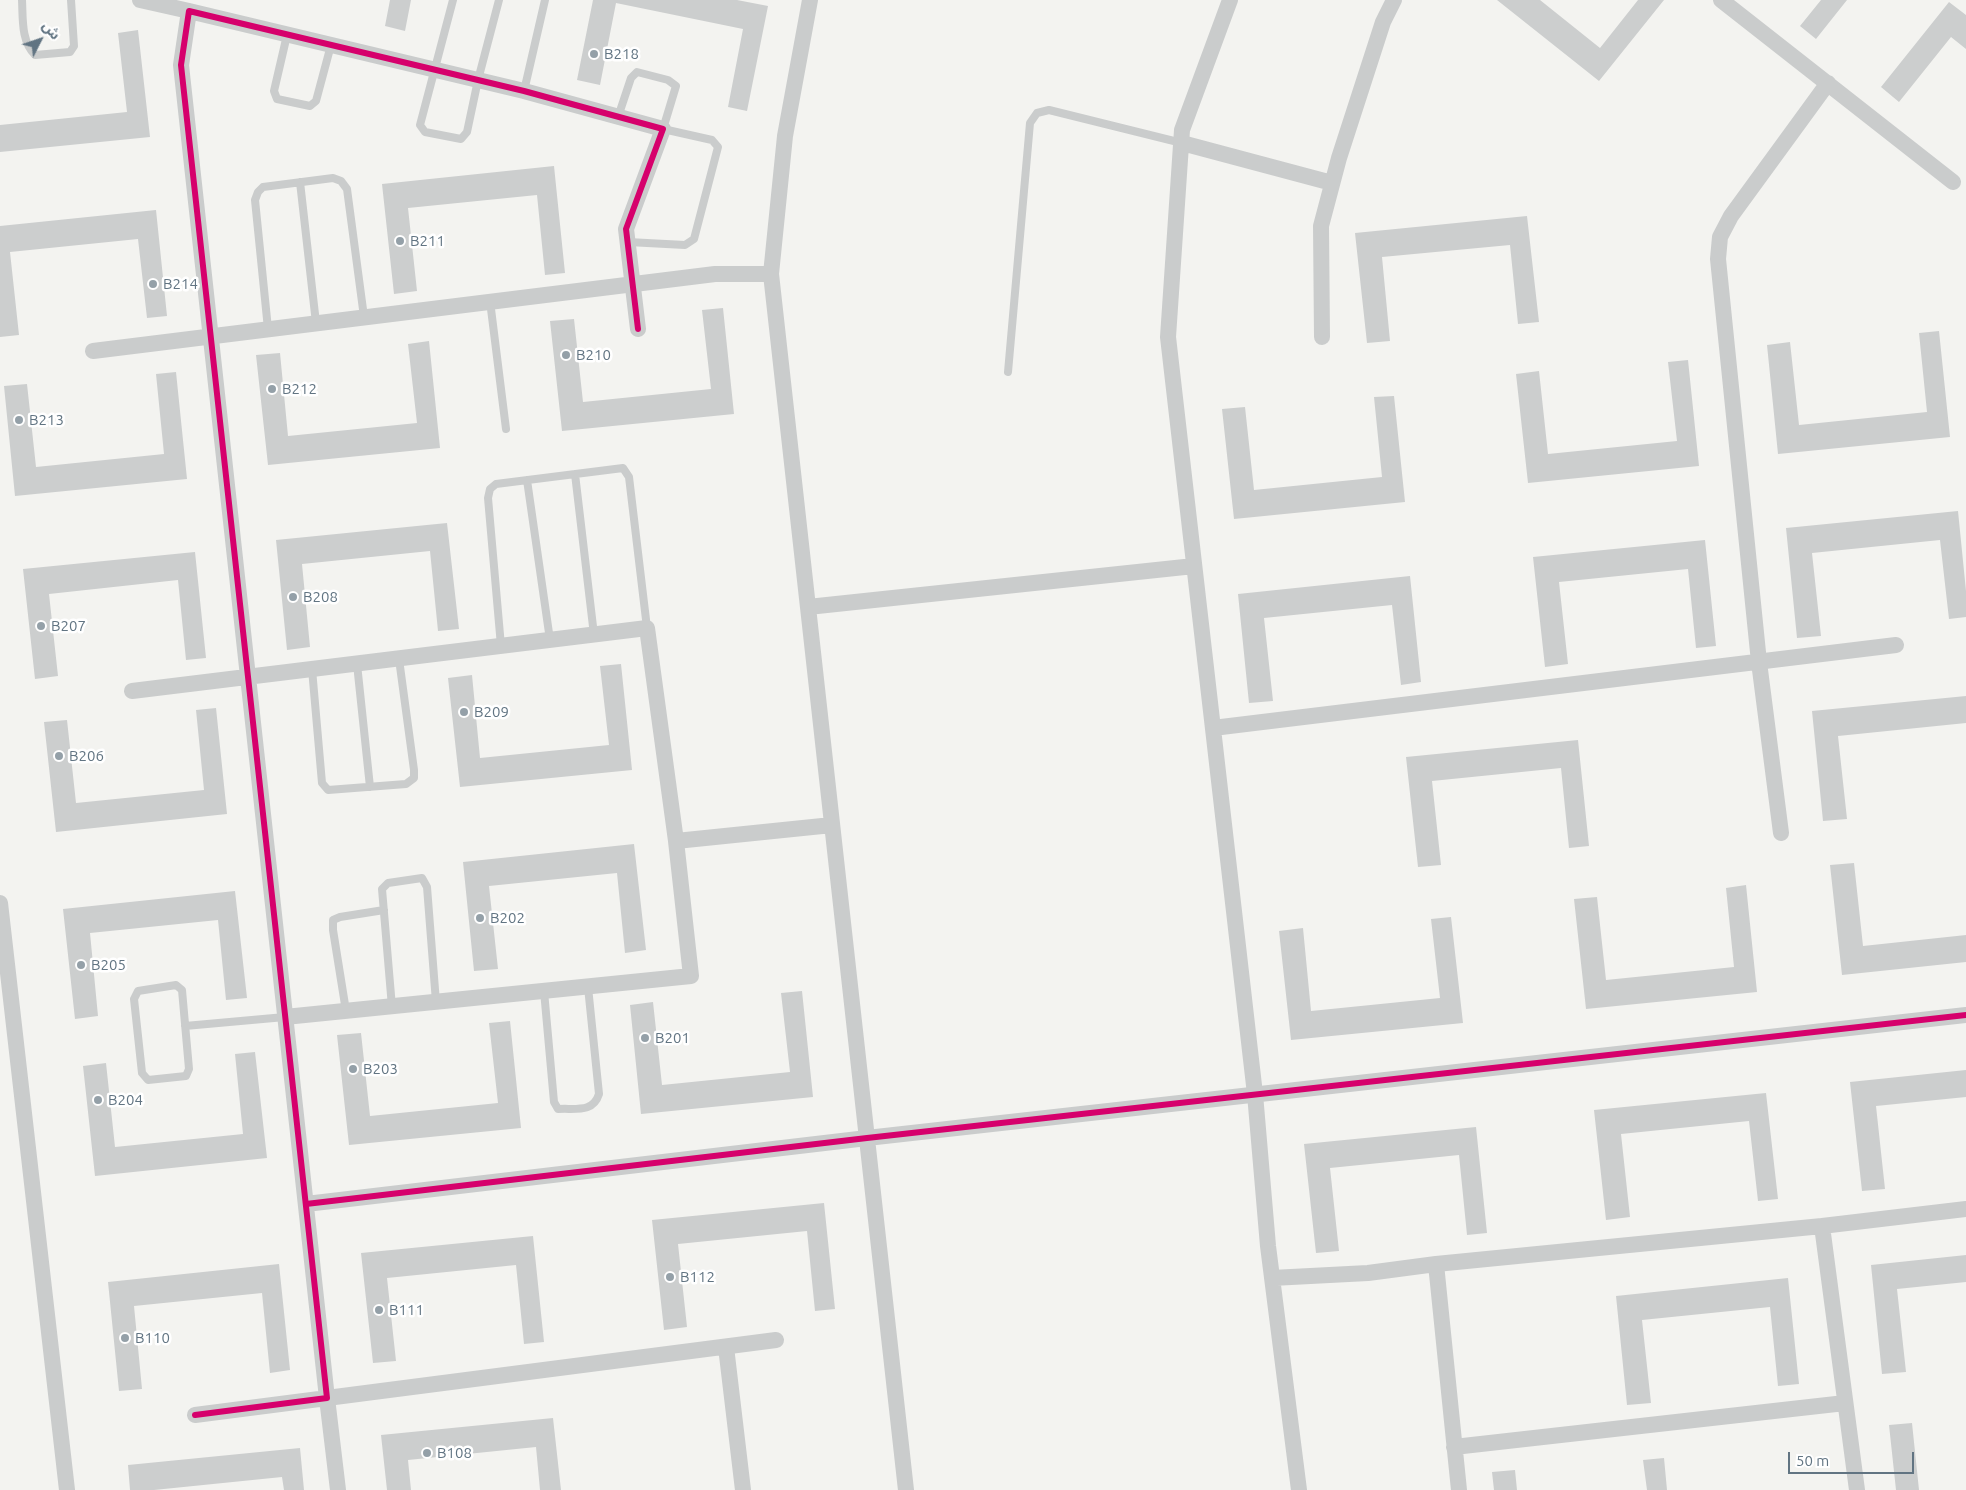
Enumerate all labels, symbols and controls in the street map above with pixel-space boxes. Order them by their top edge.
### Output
north arrow [15,15,65,65]
text: ش [39,18,64,43]
place label: B218 [604,45,639,63]
marker: B218 [588,48,600,60]
place label: B211 [410,232,445,250]
marker: B211 [394,235,406,247]
place label: B214 [163,275,198,293]
marker: B214 [147,278,159,290]
place label: B210 [576,346,611,364]
marker: B210 [560,349,572,361]
place label: B212 [282,380,317,398]
marker: B212 [266,383,278,395]
place label: B213 [29,411,64,429]
marker: B213 [13,414,25,426]
place label: B208 [303,588,338,606]
marker: B208 [287,591,299,603]
place label: B207 [51,617,86,635]
marker: B207 [35,620,47,632]
place label: B209 [474,703,509,721]
marker: B209 [458,706,470,718]
place label: B206 [69,747,104,765]
marker: B206 [53,750,65,762]
place label: B202 [490,909,525,927]
marker: B202 [474,912,486,924]
place label: B205 [91,956,126,974]
marker: B205 [75,959,87,971]
place label: B201 [655,1029,690,1047]
marker: B201 [639,1032,651,1044]
place label: B203 [363,1060,398,1078]
marker: B203 [347,1063,359,1075]
place label: B204 [108,1091,143,1109]
marker: B204 [92,1094,104,1106]
place label: B112 [680,1268,715,1286]
marker: B112 [664,1271,676,1283]
place label: B111 [389,1301,424,1319]
marker: B111 [373,1304,385,1316]
place label: B110 [135,1329,170,1347]
marker: B110 [119,1332,131,1344]
scale bar [1791,1442,1917,1474]
place label: B108 [437,1444,472,1462]
marker: B108 [421,1447,433,1459]
text: 50 m [1796,1452,1829,1469]

